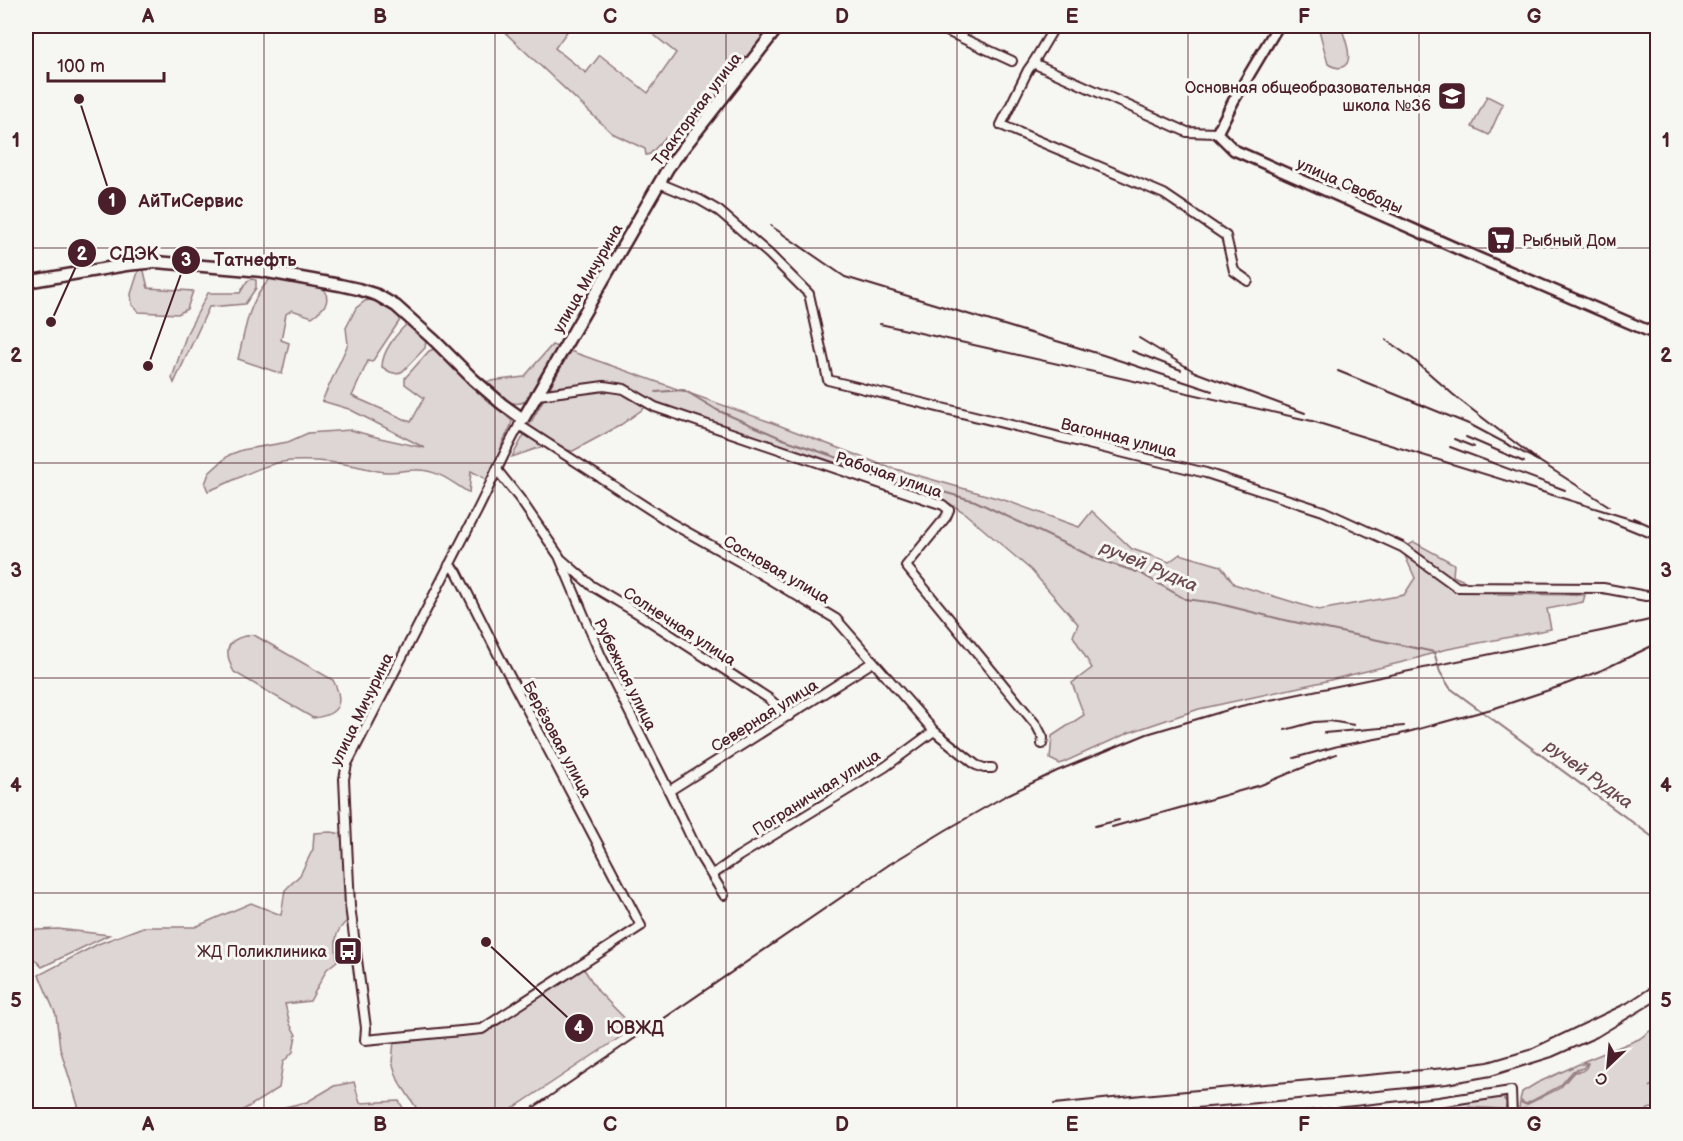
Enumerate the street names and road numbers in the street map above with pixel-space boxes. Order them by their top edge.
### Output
street label: Тракторная улица [648,49,746,170]
street label: улица Свободы [1293,154,1405,218]
street label: улица Мичурина [549,220,628,337]
street label: Вагонная улица [1059,415,1179,462]
street label: Рабочая улица [833,448,945,503]
street label: Сосновая улица [720,532,833,609]
street label: Солнечная улица [619,584,739,671]
street label: Рубежная улица [589,616,660,734]
street label: улица Мичурина [327,650,398,769]
street label: Северная улица [708,676,822,757]
street label: Берёзовая улица [518,678,596,802]
street label: Пограничная улица [749,746,885,840]

